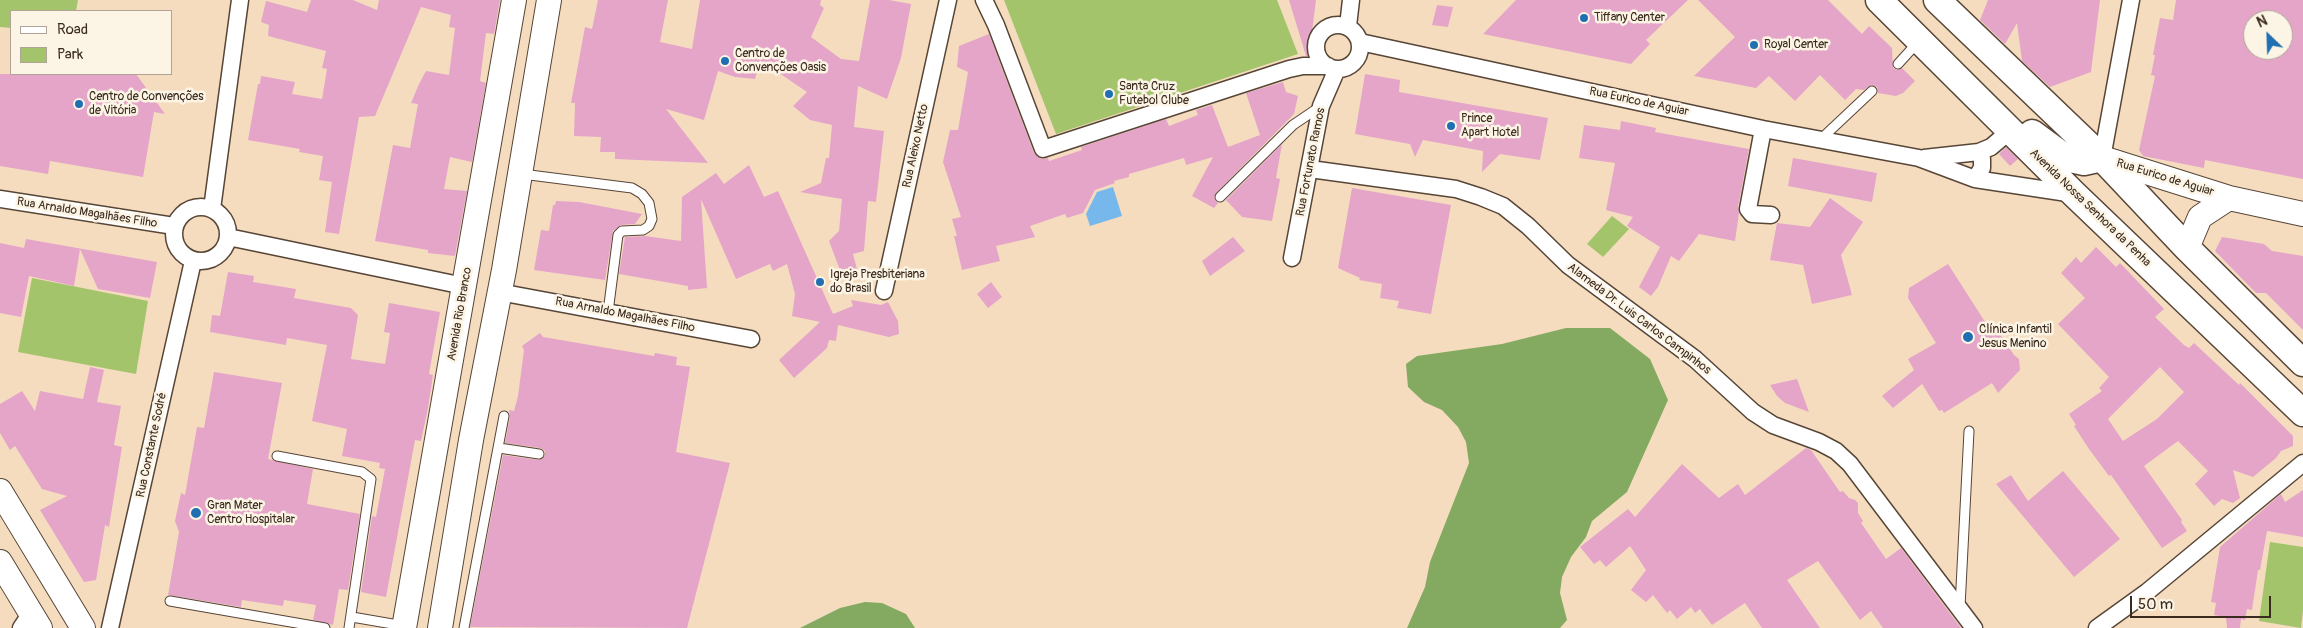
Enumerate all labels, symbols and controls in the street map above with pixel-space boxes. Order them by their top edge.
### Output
legend [10,10,172,75]
north arrow [2243,10,2293,60]
place label: Tiffany Center [1594,11,1665,25]
marker: Tiffany Center [1578,12,1590,24]
text: N [2254,12,2270,31]
text: Road [57,20,88,39]
place label: Royal Center [1764,38,1828,52]
marker: Royal Center [1748,39,1760,51]
text: Park [57,45,83,64]
place label: Centro de Convenções Oasis [735,47,826,75]
marker: Centro de Convenções Oasis [719,55,731,67]
place label: Santa Cruz Futebol Clube [1119,80,1189,108]
street label: Rua Eurico de Aguiar [1588,84,1690,120]
marker: Santa Cruz Futebol Clube [1103,88,1115,100]
place label: Centro de Convenções de Vitória [89,90,204,118]
marker: Centro de Convenções de Vitória [73,98,85,110]
street label: Rua Aleixo Netto [900,103,932,189]
street label: Rua Fortunato Ramos [1293,106,1329,218]
place label: Prince Apart Hotel [1461,112,1519,140]
marker: Prince Apart Hotel [1445,120,1457,132]
street label: Avenida Nossa Senhora da Penha [2026,146,2154,270]
street label: Rua Eurico de Aguiar [2114,156,2216,200]
street label: Rua Arnaldo Magalhães Filho [16,195,158,231]
street label: Alameda Dr. Luis Carlos Campinhos [1564,260,1714,378]
street label: Avenida Rio Branco [445,266,475,362]
place label: Igreja Presbiteriana do Brasil [830,268,925,296]
marker: Igreja Presbiteriana do Brasil [814,276,826,288]
street label: Rua Arnaldo Magalhães Filho [554,294,696,336]
place label: Clínica Infantil Jesus Menino [1979,323,2052,351]
marker: Clínica Infantil Jesus Menino [1961,330,1975,344]
street label: Rua Constante Sodré [134,391,170,499]
place label: Gran Mater Centro Hospitalar [207,499,295,527]
marker: Gran Mater Centro Hospitalar [189,506,203,520]
scale bar [2133,586,2274,618]
text: 50 m [2138,595,2173,614]

